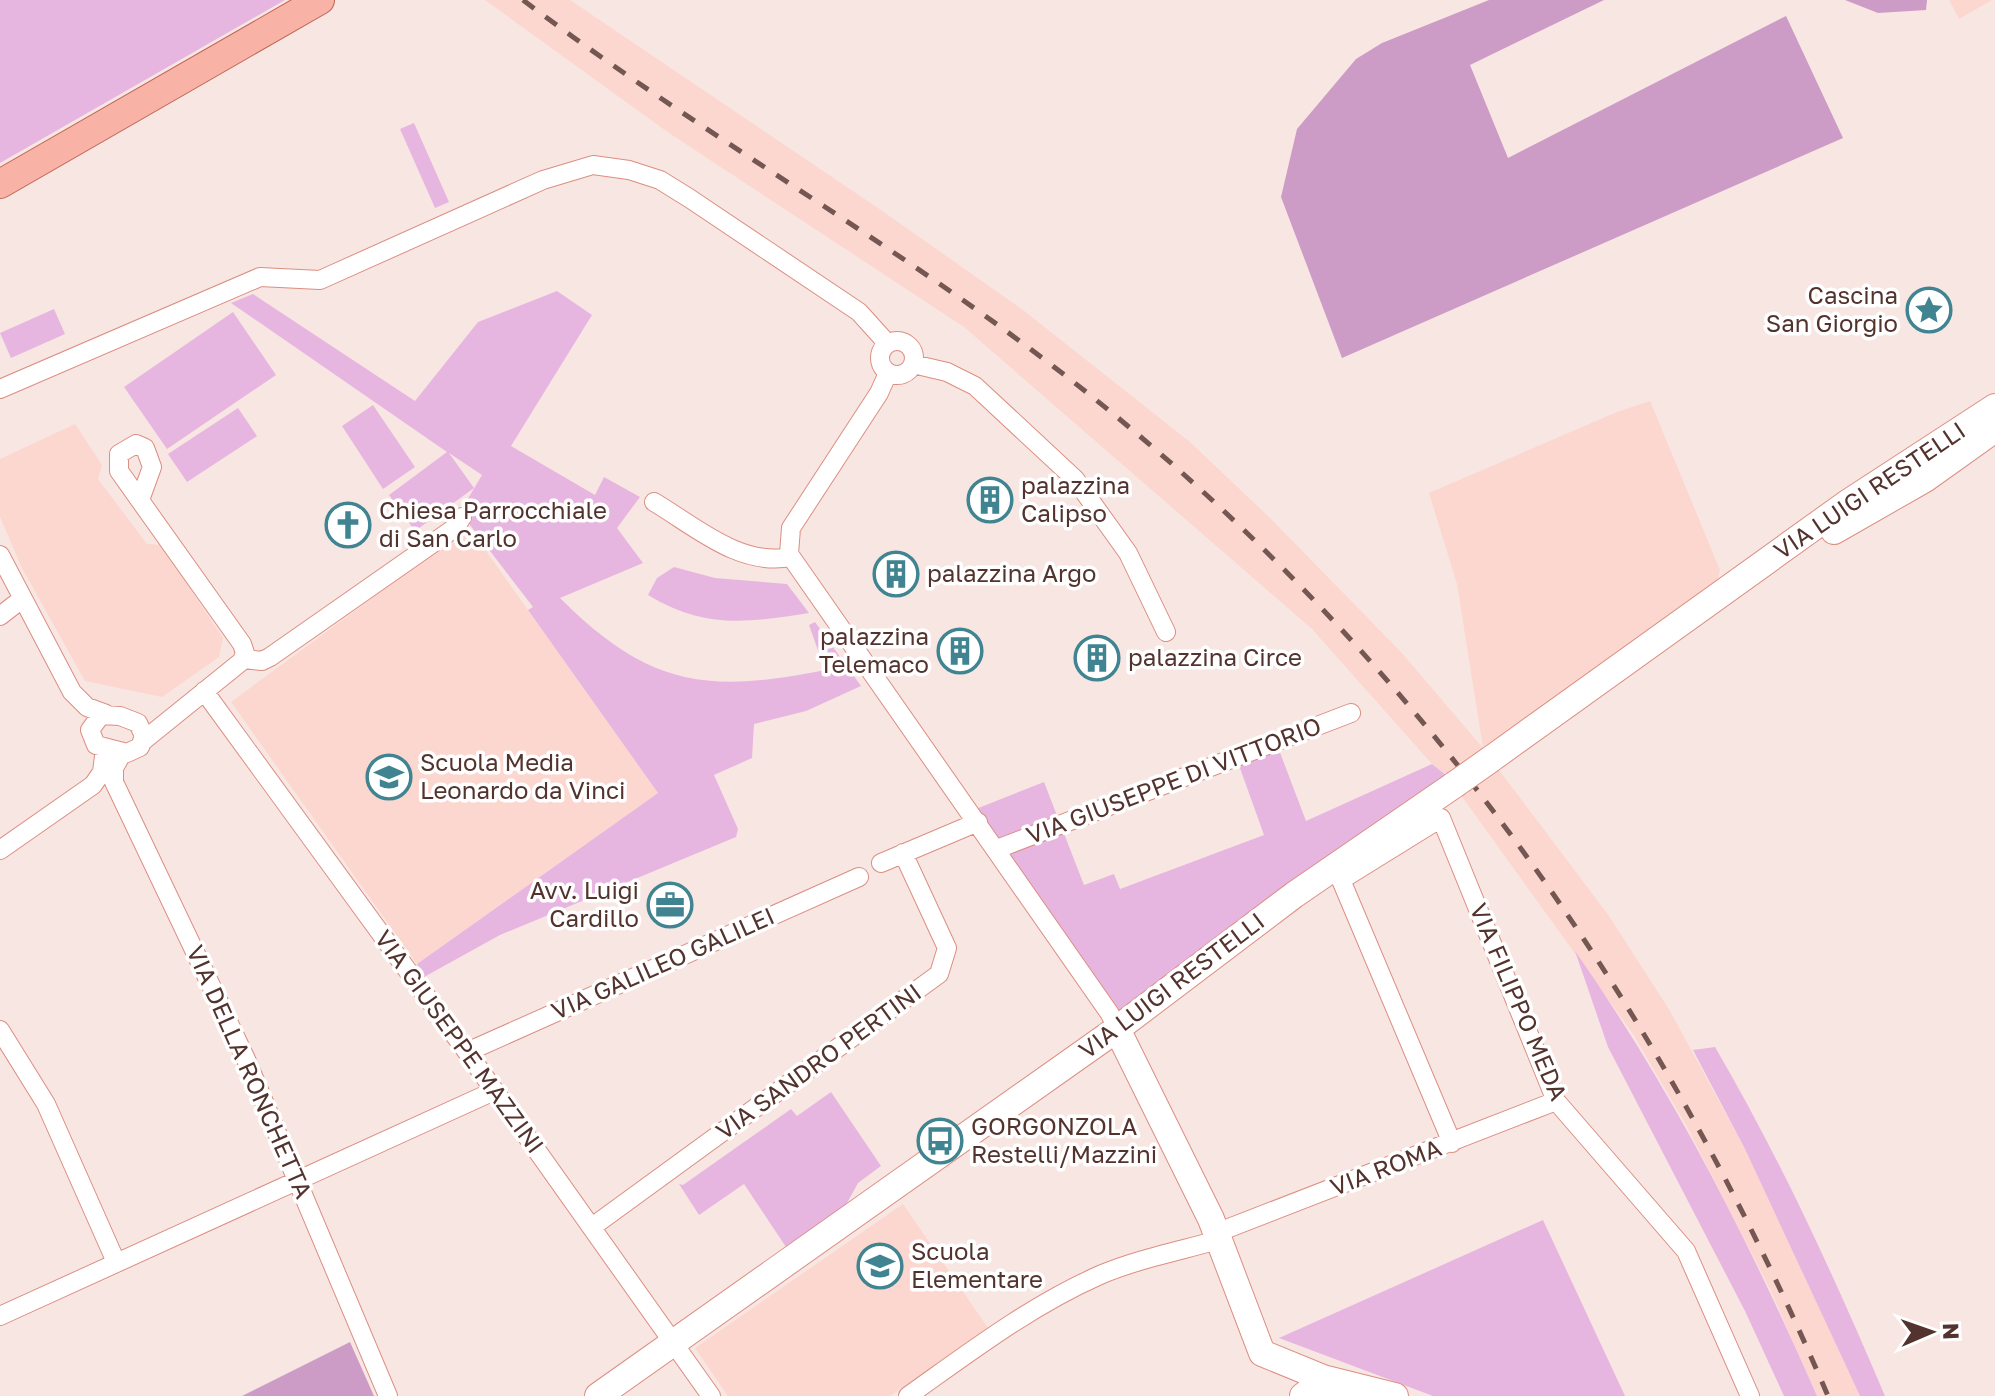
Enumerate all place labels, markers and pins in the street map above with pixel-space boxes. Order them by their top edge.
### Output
place label: Cascina San Giorgio [1766,280,1898,337]
place icon: Cascina San Giorgio [1905,286,1953,334]
place label: palazzina Calipso [1021,470,1130,527]
building icon: palazzina Calipso [966,476,1014,524]
place label: Chiesa Parrocchiale di San Carlo [379,495,607,552]
church icon: Chiesa Parrocchiale di San Carlo [324,501,372,549]
building icon: palazzina Argo [872,550,920,598]
place label: palazzina Argo [927,558,1096,587]
place label: palazzina Telemaco [819,621,929,678]
building icon: palazzina Telemaco [936,627,984,675]
building icon: palazzina Circe [1073,634,1121,682]
place label: palazzina Circe [1128,642,1302,671]
place label: Scuola Media Leonardo da Vinci [420,747,625,804]
school or university icon: Scuola Media Leonardo da Vinci [365,753,413,801]
place label: Avv. Luigi Cardillo [530,875,639,932]
office icon: Avv. Luigi Cardillo [646,881,694,929]
place label: GORGONZOLA Restelli/Mazzini [971,1111,1157,1168]
bus stop icon: GORGONZOLA Restelli/Mazzini [916,1117,964,1165]
place label: Scuola Elementare [911,1236,1043,1293]
school or university icon: Scuola Elementare [856,1242,904,1290]

